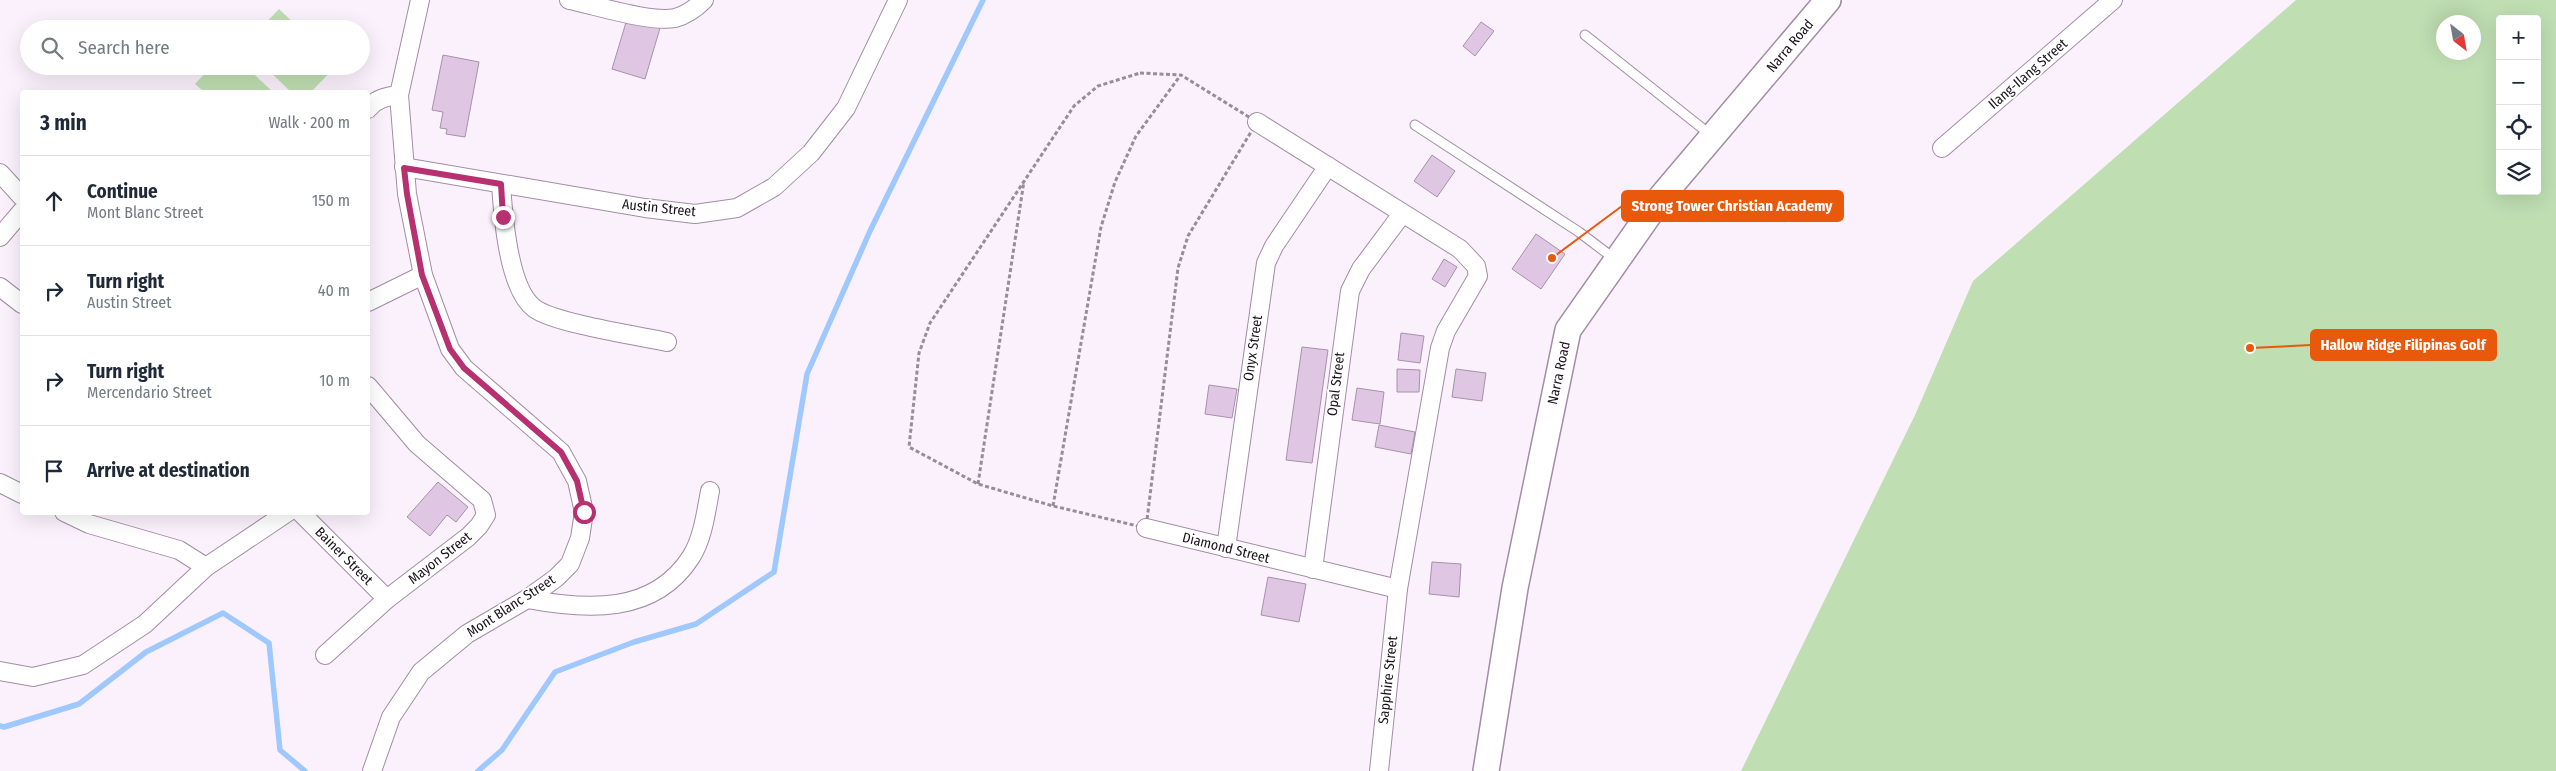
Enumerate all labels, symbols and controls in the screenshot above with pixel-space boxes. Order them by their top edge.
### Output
north arrow [2436,15,2481,60]
map controls [2496,15,2541,195]
button: + [2496,15,2541,60]
street label: Narra Road [1763,16,1817,76]
search box [20,20,370,75]
icon: search [38,34,66,62]
street label: Ilang-Ilang Street [1985,35,2071,113]
text: Search here [78,36,170,59]
button: − [2496,60,2541,105]
button: locate [2496,105,2541,150]
text: 3 min [40,110,87,136]
text: Walk · 200 m [268,113,350,132]
button: layers [2496,150,2541,195]
text: Continue [87,180,158,203]
icon: ahead [40,187,68,215]
text: 150 m [312,191,350,210]
callout: Strong Tower Christian Academy [1622,191,1843,221]
street label: Austin Street [621,196,697,220]
text: Strong Tower Christian Academy [1631,197,1833,215]
text: Mont Blanc Street [87,203,203,222]
route end [492,206,515,229]
text: Turn right [87,270,164,293]
icon: right [40,277,68,305]
text: 40 m [318,281,350,300]
text: Austin Street [87,293,171,312]
street label: Onyx Street [1240,314,1266,382]
callout: Hallow Ridge Filipinas Golf [2311,330,2496,360]
text: Hallow Ridge Filipinas Golf [2320,336,2487,354]
street label: Narra Road [1544,340,1574,406]
street label: Opal Street [1324,351,1348,417]
text: Turn right [87,360,164,383]
icon: right [40,367,68,395]
text: 10 m [319,371,350,390]
text: Mercendario Street [87,383,212,402]
icon: arrive [40,457,68,485]
text: Arrive at destination [87,459,250,482]
route start [573,501,596,524]
street label: Bainer Street [311,523,377,589]
street label: Mayon Street [405,528,475,588]
street label: Diamond Street [1181,529,1272,567]
street label: Mont Blanc Street [464,571,559,641]
street label: Sapphire Street [1375,635,1401,725]

